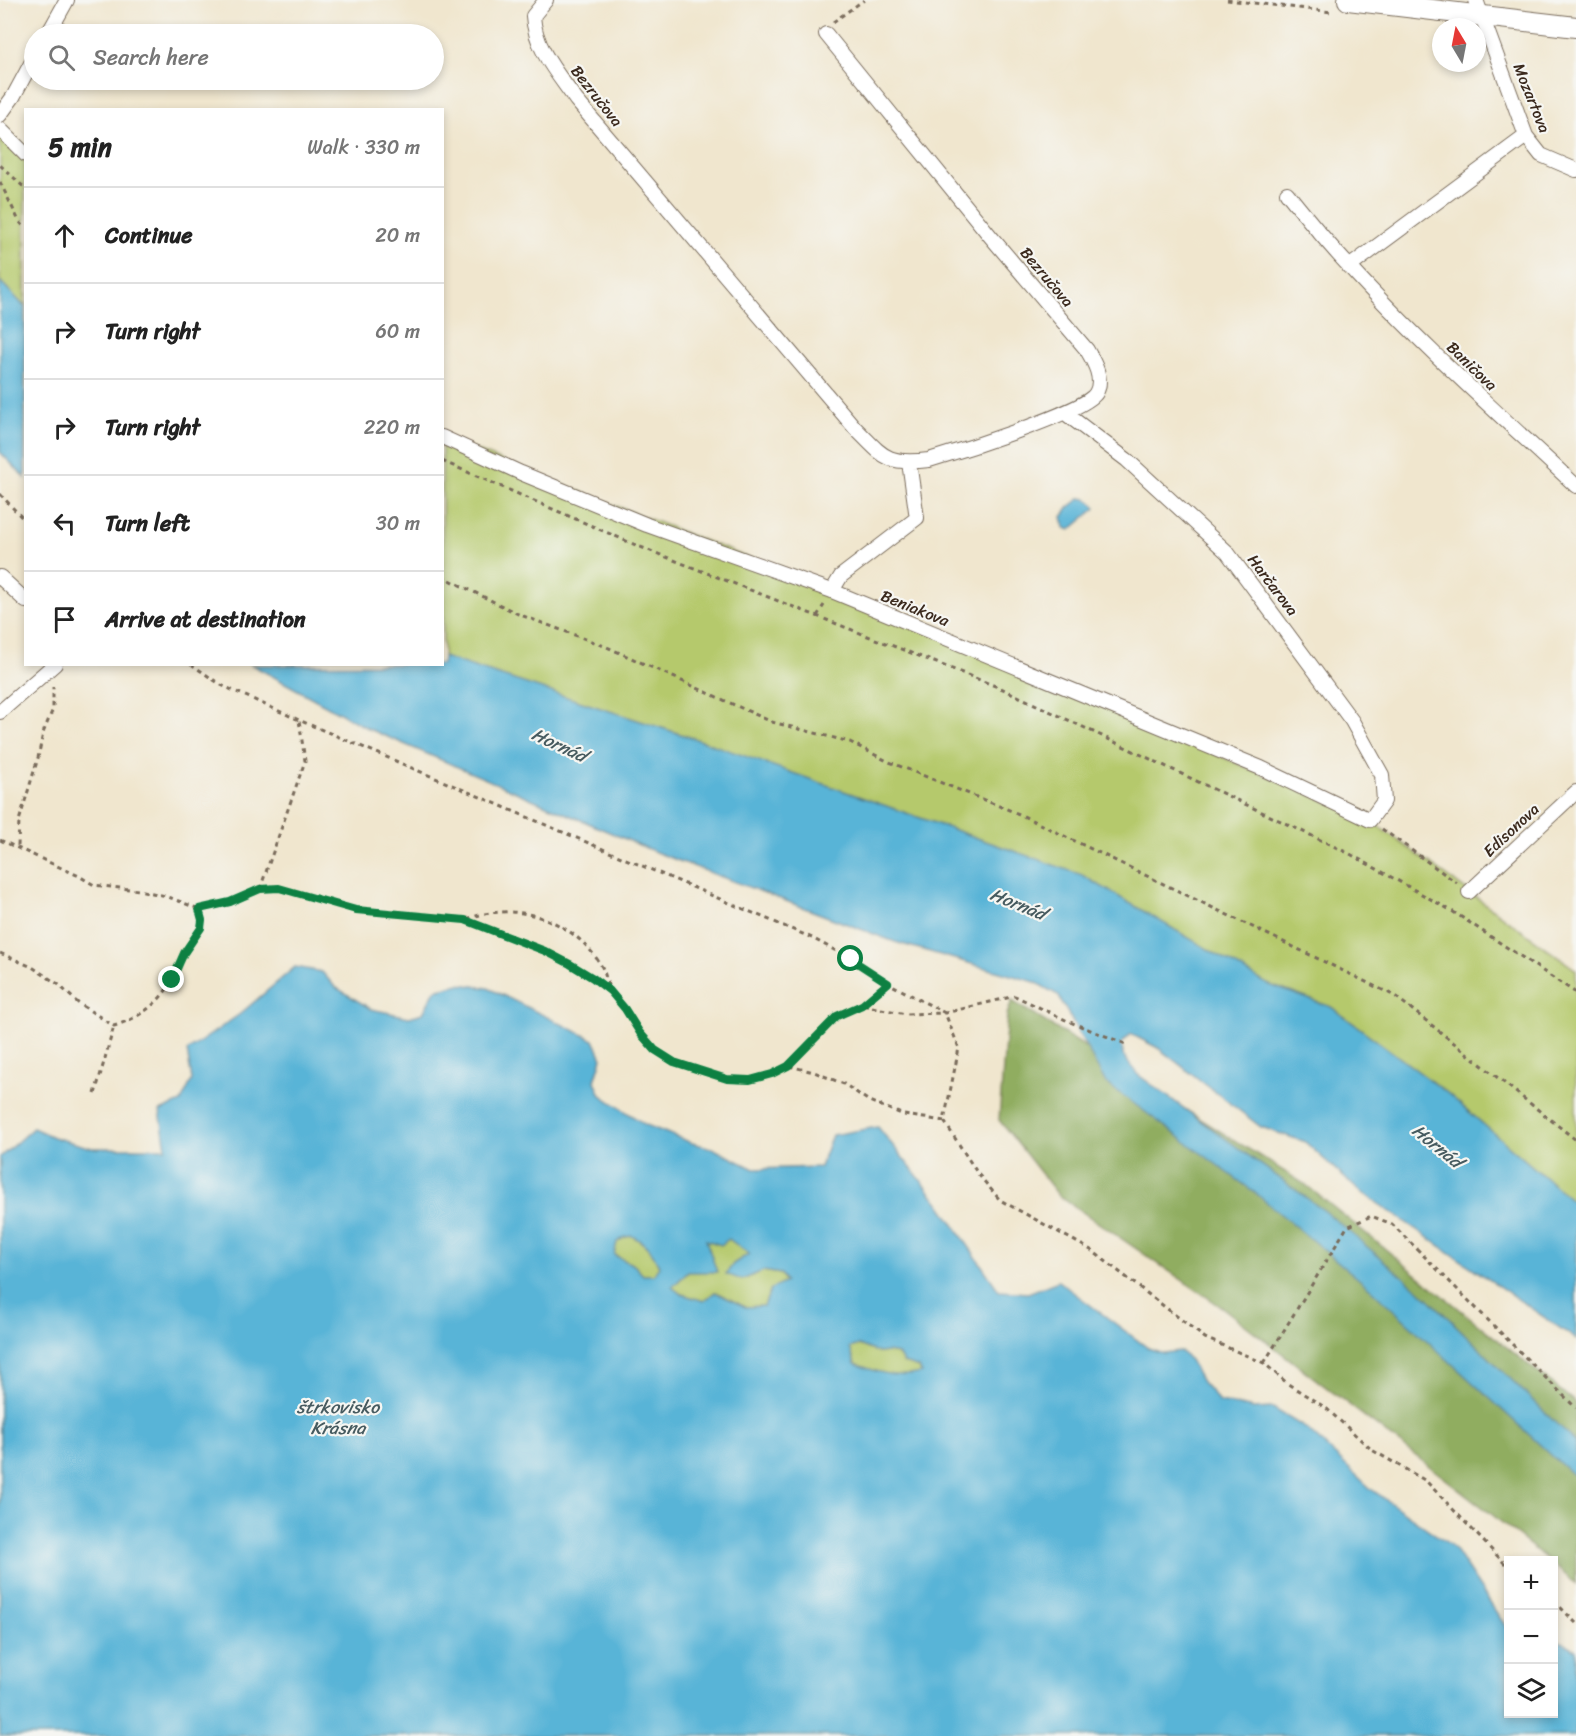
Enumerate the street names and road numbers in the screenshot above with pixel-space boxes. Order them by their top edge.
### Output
street label: Bezručova [563,59,631,133]
street label: Mozartova [1505,59,1559,137]
street label: Bezručova [1013,240,1081,314]
street label: Baničova [1439,334,1505,398]
street label: Harčarova [1240,548,1306,622]
street label: Beniakova [876,581,954,635]
street label: Edisonova [1476,796,1546,864]

